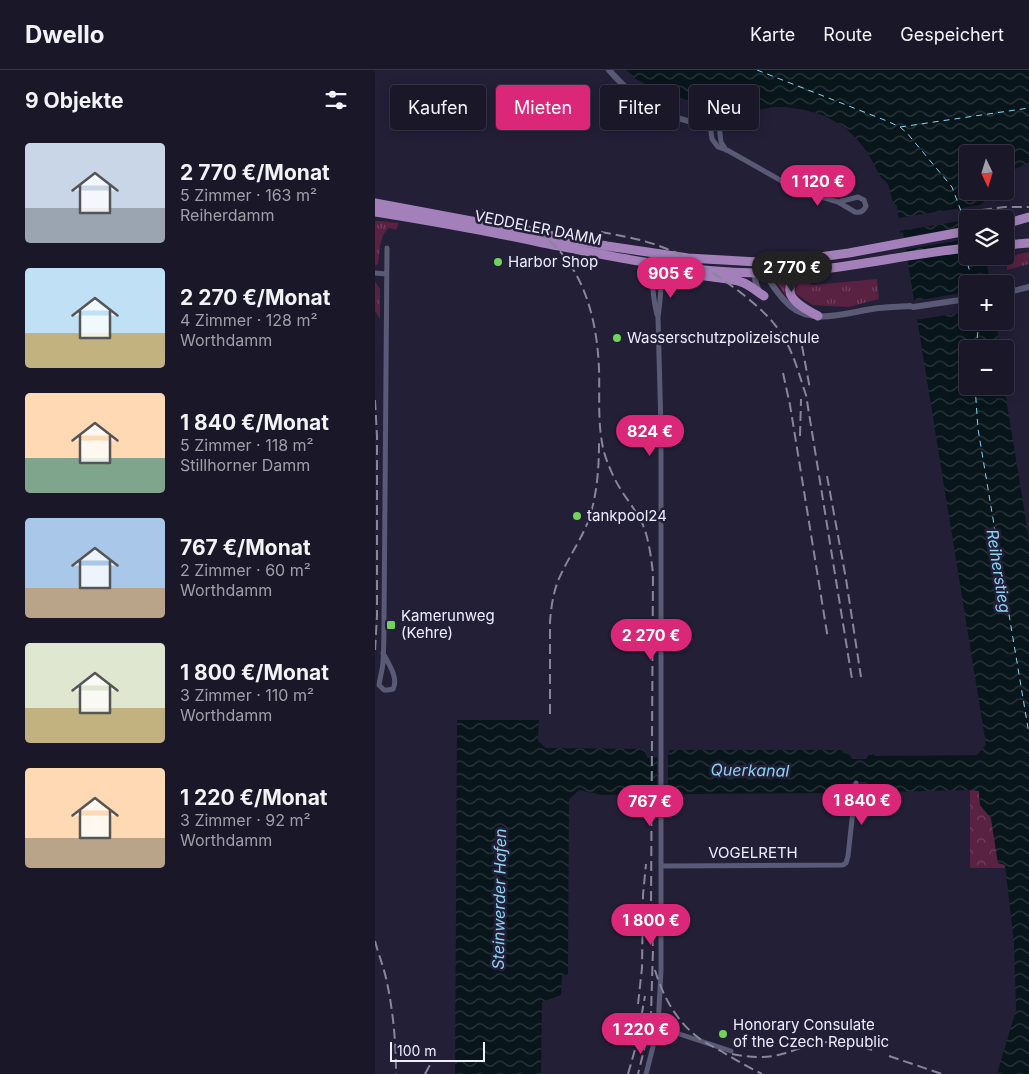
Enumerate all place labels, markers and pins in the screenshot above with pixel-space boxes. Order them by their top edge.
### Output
pin: 1 120 € [772,164,864,207]
pin: 2 770 € [746,250,838,293]
place label: Harbor Shop [508,252,598,271]
marker: Harbor Shop [492,256,504,268]
pin: 905 € [636,256,706,299]
place label: Wasserschutzpolizeischule [627,328,820,347]
marker: Wasserschutzpolizeischule [611,332,623,344]
pin: 824 € [615,414,685,457]
place label: tankpool24 [587,506,667,525]
marker: tankpool24 [571,510,583,522]
place label: Kamerunweg (Kehre) [401,606,495,642]
pin: 2 270 € [605,618,697,661]
marker: Kamerunweg (Kehre) [385,619,397,631]
pin: 767 € [615,784,685,827]
pin: 1 840 € [816,784,908,826]
pin: 1 800 € [605,904,697,946]
pin: 1 220 € [595,1012,687,1055]
place label: Honorary Consulate of the Czech Republic [733,1015,889,1051]
marker: Honorary Consulate of the Czech Republic [717,1028,729,1040]

